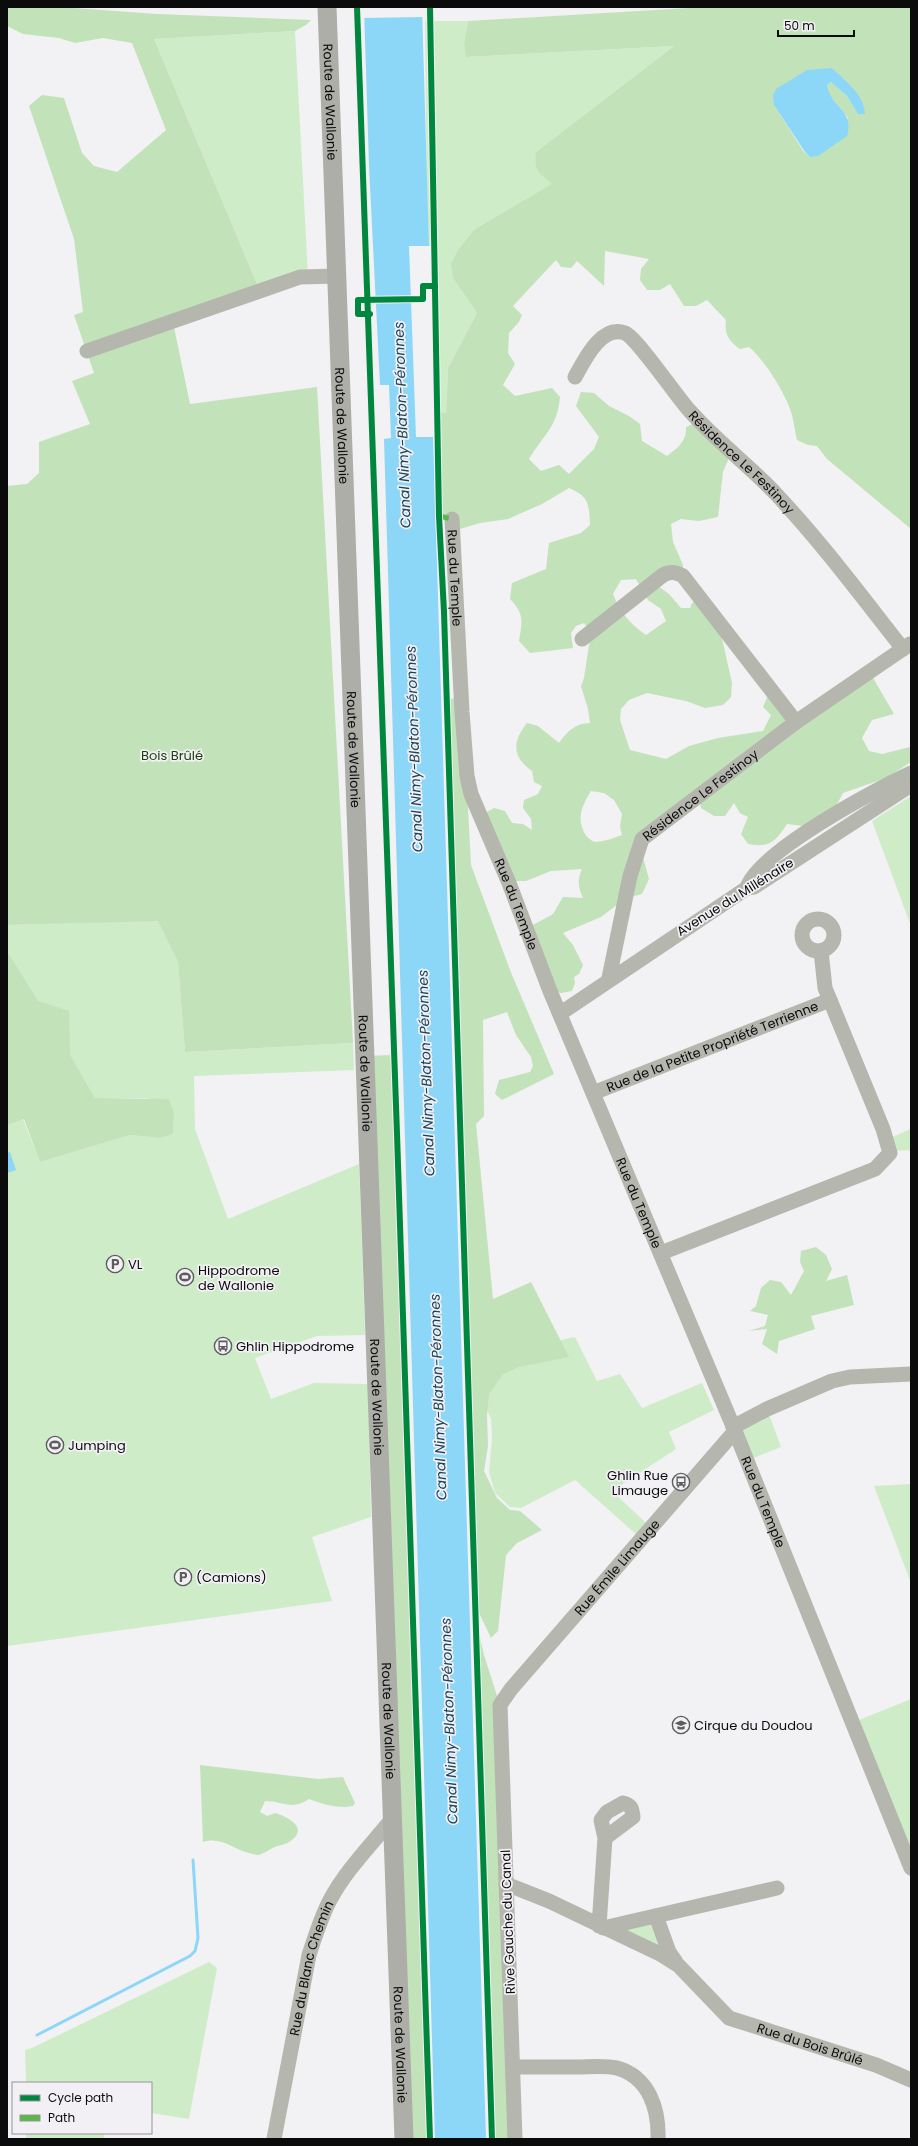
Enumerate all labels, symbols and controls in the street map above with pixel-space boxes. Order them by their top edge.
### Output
scale bar [778,12,854,38]
text: 50 m [784,17,815,34]
street label: Route de Wallonie [319,43,342,161]
water label: Canal Nimy-Blaton-Péronnes [388,321,416,529]
street label: Route de Wallonie [331,367,354,485]
street label: Résidence Le Festinoy [684,406,800,518]
street label: Rue du Temple [443,529,467,627]
water label: Canal Nimy-Blaton-Péronnes [400,645,428,853]
street label: Route de Wallonie [342,691,365,808]
street label: Résidence Le Festinoy [638,744,763,845]
park label: Bois Brûlé [141,746,203,765]
street label: Avenue du Millénaire [673,853,797,941]
street label: Rue du Temple [490,855,543,953]
water label: Canal Nimy-Blaton-Péronnes [412,969,440,1177]
street label: Rue de la Petite Propriété Terrienne [603,996,821,1096]
street label: Route de Wallonie [354,1014,377,1132]
street label: Rue du Temple [612,1154,667,1251]
parking icon: VL [105,1254,125,1274]
place label: VL [128,1255,143,1274]
place label: Hippodrome de Wallonie [198,1261,280,1295]
sports icon: Hippodrome de Wallonie [175,1267,195,1287]
water label: Canal Nimy-Blaton-Péronnes [424,1293,452,1501]
bus stop icon: Ghlin Hippodrome [213,1336,233,1356]
place label: Ghlin Hippodrome [236,1337,354,1356]
street label: Route de Wallonie [366,1338,389,1456]
sports icon: Jumping [45,1435,65,1455]
place label: Jumping [68,1436,126,1455]
street label: Rue du Temple [737,1453,791,1550]
place label: Ghlin Rue Limauge [607,1466,668,1500]
bus stop icon: Ghlin Rue Limauge [671,1472,691,1492]
street label: Rue Émile Limauge [570,1515,664,1619]
parking icon: (Camions) [173,1567,193,1587]
place label: (Camions) [196,1568,267,1587]
water label: Canal Nimy-Blaton-Péronnes [435,1617,463,1825]
street label: Route de Wallonie [377,1662,401,1780]
school or university icon: Cirque du Doudou [671,1715,691,1735]
place label: Cirque du Doudou [694,1716,813,1735]
street label: Rive Gauche du Canal [496,1849,520,1995]
street label: Rue du Blanc Chemin [284,1897,338,2037]
street label: Route de Wallonie [389,1986,412,2103]
street label: Rue du Bois Brûlé [755,2018,866,2070]
legend [12,2082,152,2134]
text: Cycle path [48,2089,113,2106]
text: Path [48,2109,75,2126]

